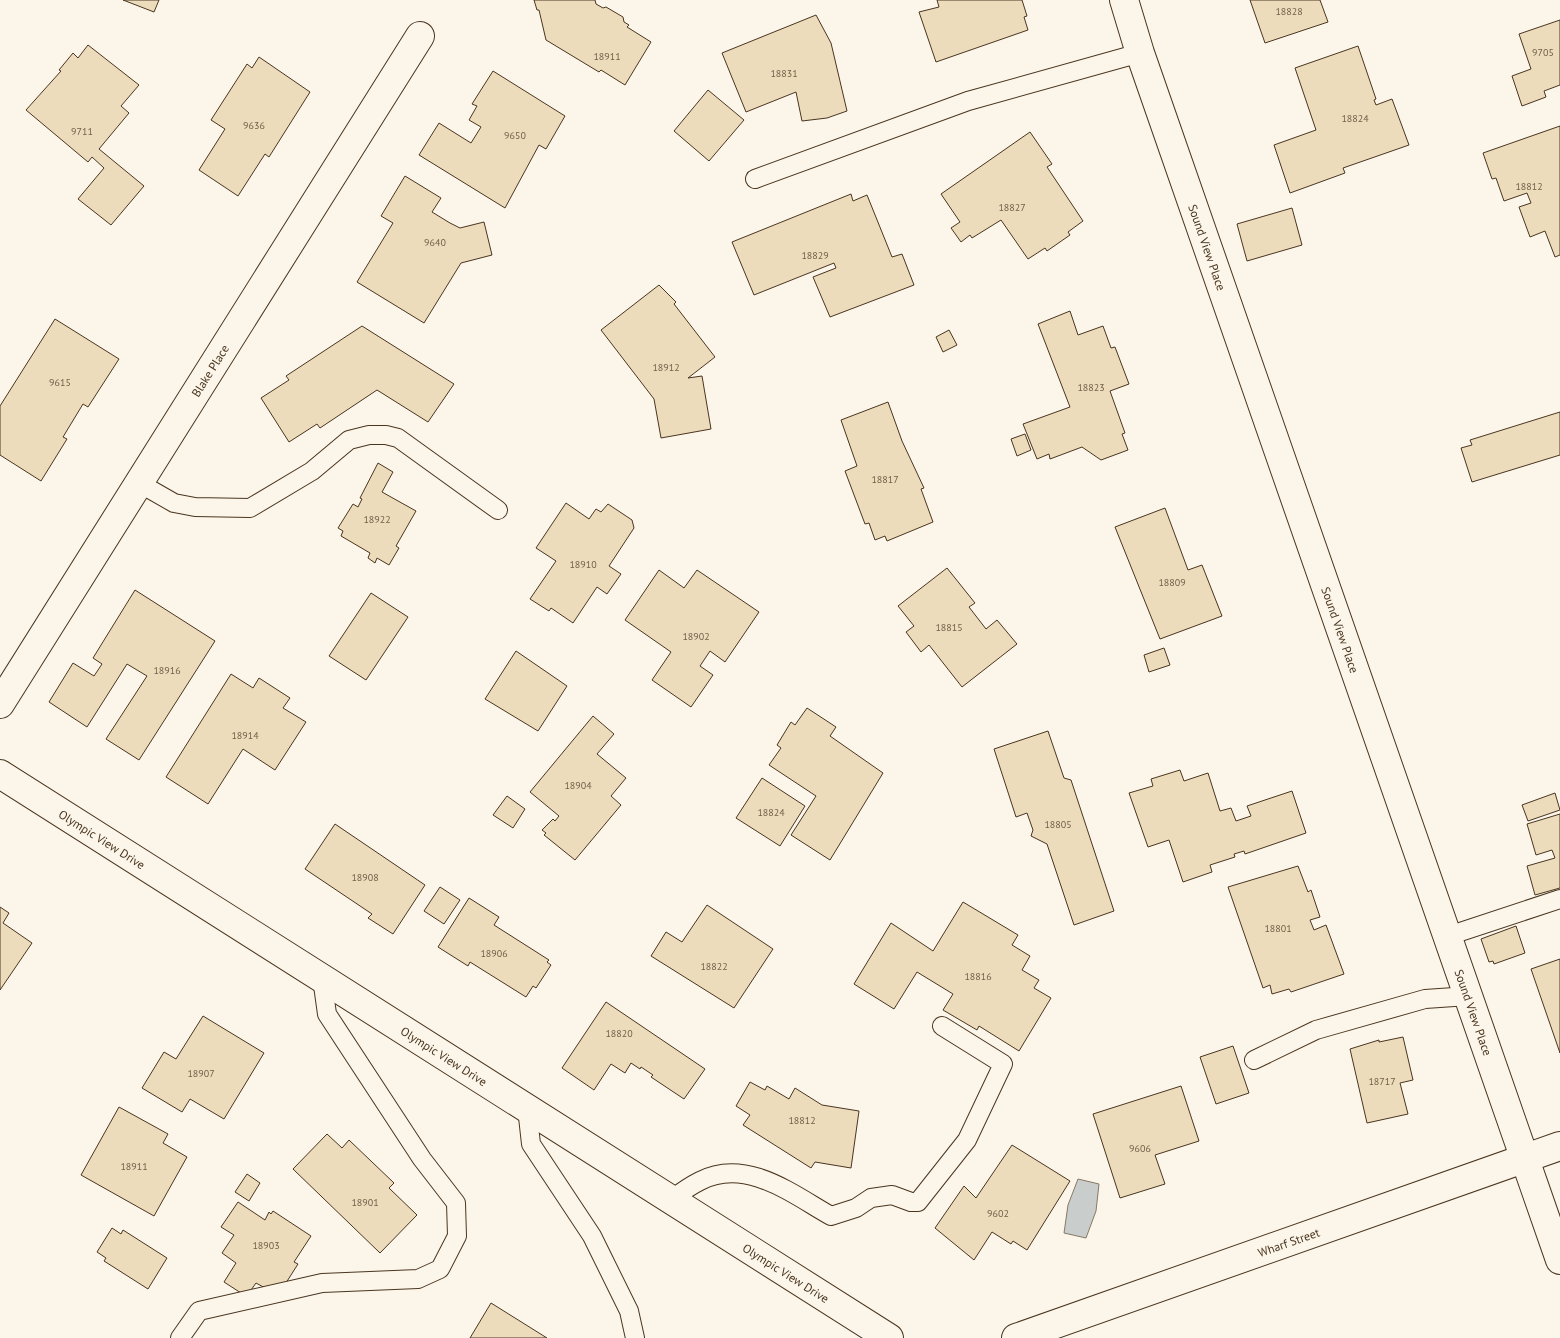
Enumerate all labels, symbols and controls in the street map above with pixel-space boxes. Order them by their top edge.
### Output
house number: 18828 [1275,5,1303,18]
house number: 9705 [1532,46,1554,59]
house number: 18911 [593,50,621,63]
house number: 18831 [770,67,798,80]
house number: 18824 [1341,112,1369,125]
house number: 9636 [243,119,265,132]
house number: 9711 [71,125,93,138]
house number: 9650 [504,129,526,142]
house number: 18812 [1515,180,1543,193]
house number: 18827 [998,201,1026,214]
street label: Sound View Place [1186,202,1230,292]
house number: 9640 [424,236,446,249]
house number: 18829 [801,249,829,262]
street label: Blake Place [188,342,232,399]
house number: 18912 [652,361,680,374]
house number: 9615 [49,376,71,389]
house number: 18823 [1077,381,1105,394]
house number: 18817 [871,473,899,486]
house number: 18922 [363,513,391,526]
house number: 18910 [569,558,597,571]
house number: 18809 [1158,576,1186,589]
street label: Sound View Place [1319,585,1363,675]
house number: 18815 [935,621,963,634]
house number: 18902 [682,630,710,643]
house number: 18916 [153,664,181,677]
house number: 18914 [231,729,259,742]
house number: 18904 [564,779,592,792]
street label: Olympic View Drive [56,806,148,872]
house number: 18824 [757,806,785,819]
house number: 18805 [1044,818,1072,831]
house number: 18908 [351,871,379,884]
house number: 18801 [1264,922,1292,935]
house number: 18906 [480,947,508,960]
house number: 18822 [700,960,728,973]
street label: Sound View Place [1452,967,1496,1057]
house number: 18816 [964,970,992,983]
street label: Olympic View Drive [398,1023,490,1089]
house number: 18820 [605,1027,633,1040]
house number: 18907 [187,1067,215,1080]
house number: 18717 [1368,1075,1396,1088]
house number: 18812 [788,1114,816,1127]
house number: 9606 [1129,1142,1151,1155]
house number: 18911 [120,1160,148,1173]
house number: 18901 [351,1196,379,1209]
house number: 9602 [987,1207,1009,1220]
street label: Wharf Street [1256,1224,1321,1260]
house number: 18903 [252,1239,280,1252]
street label: Olympic View Drive [740,1240,832,1306]

